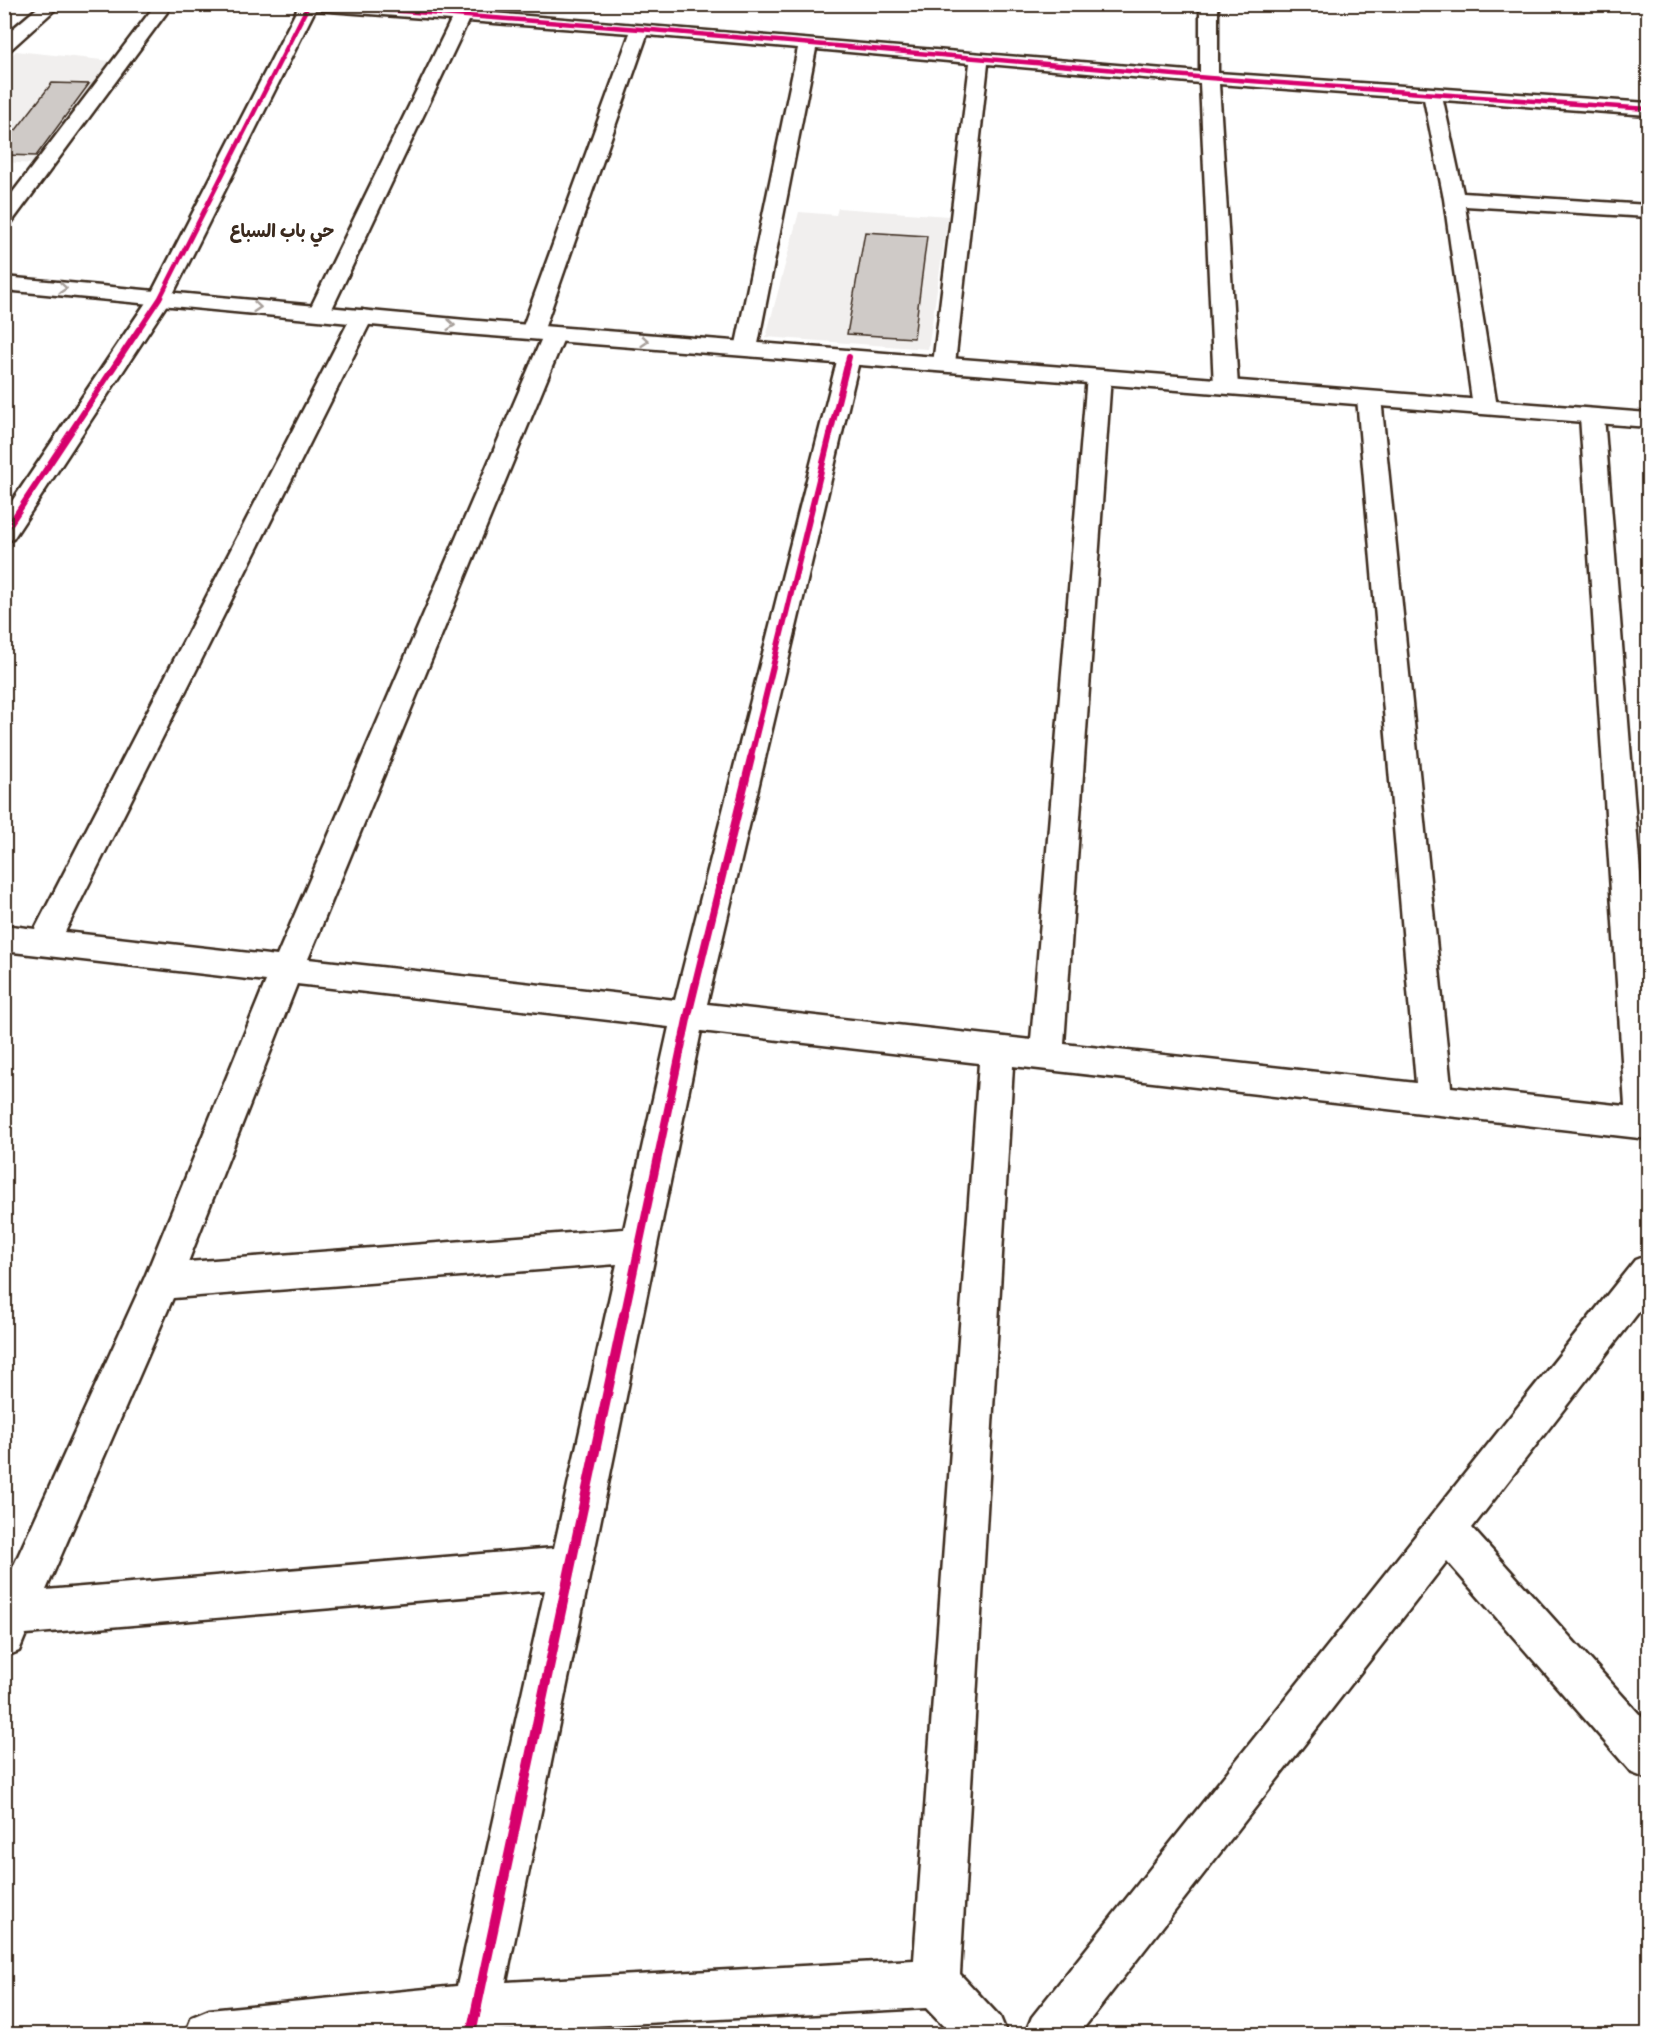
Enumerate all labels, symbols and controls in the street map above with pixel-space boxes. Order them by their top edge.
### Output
district label: حي باب السباع [230,221,334,247]
one-way arrow [58,281,67,294]
one-way arrow [252,300,261,313]
one-way arrow [446,318,456,331]
one-way arrow [641,334,650,347]

